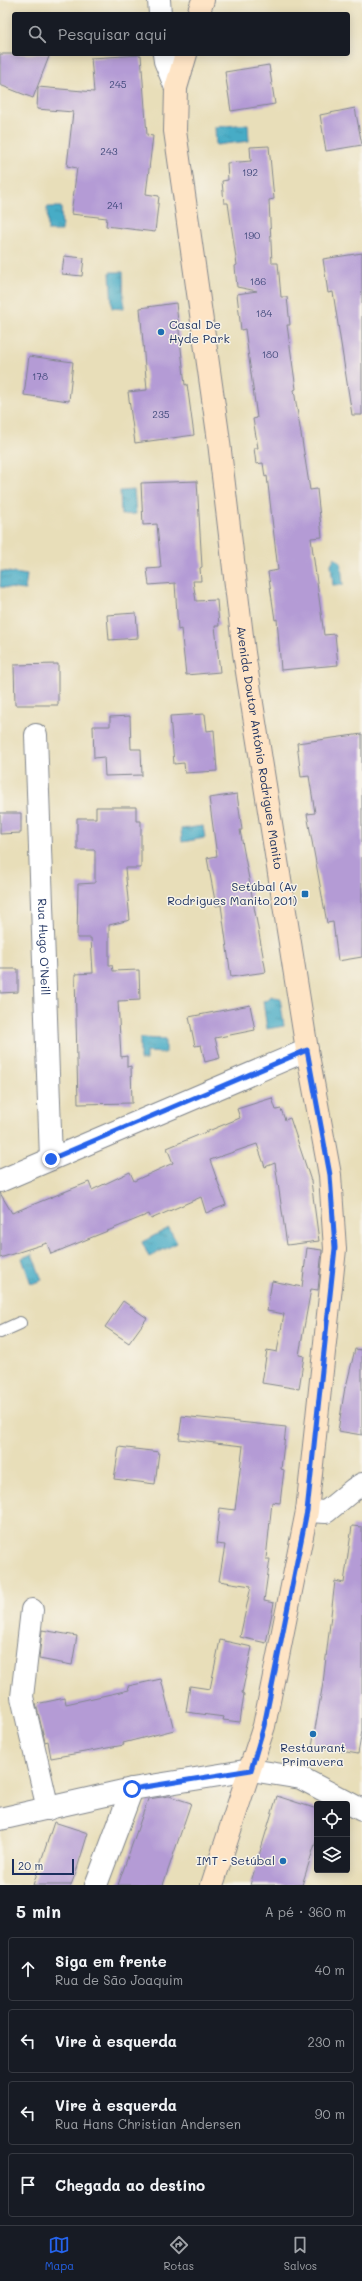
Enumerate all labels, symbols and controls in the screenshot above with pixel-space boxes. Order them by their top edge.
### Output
search box [12,12,350,56]
icon: search [26,23,48,45]
text: Pesquisar aqui [58,24,167,44]
house number: 245 [109,77,127,91]
house number: 243 [100,144,118,158]
house number: 192 [242,165,258,179]
house number: 241 [107,198,123,212]
house number: 190 [244,228,260,242]
house number: 186 [250,274,266,288]
house number: 184 [256,306,272,320]
place label: Casal De Hyde Park [169,316,230,346]
marker: Casal De Hyde Park [156,327,166,337]
house number: 180 [262,347,278,361]
house number: 178 [32,369,48,383]
house number: 235 [152,407,170,421]
street label: Avenida Doutor António Rodrigues Manito [234,625,287,870]
place label: Setúbal (Av Rodrigues Manito 201) [167,878,297,908]
marker: Setúbal (Av Rodrigues Manito 201) [300,889,310,899]
street label: Rua Hugo O'Neill [35,898,54,996]
route end [42,1150,60,1168]
marker: Restaurant Primavera [308,1729,318,1739]
place label: Restaurant Primavera [280,1739,346,1769]
route start [123,1780,141,1798]
map controls [314,1801,350,1873]
button: locate [314,1801,350,1837]
button: layers [314,1837,350,1873]
place label: IMT - Setúbal [197,1852,275,1868]
marker: IMT - Setúbal [278,1856,288,1866]
scale bar [12,1857,74,1876]
text: 20 m [18,1858,43,1873]
text: 5 min [16,1900,61,1922]
text: A pé · 360 m [265,1903,346,1920]
text: Siga em frente [55,1951,167,1971]
icon: ahead [17,1958,39,1980]
text: 40 m [315,1961,345,1978]
text: Rua de São Joaquim [55,1971,183,1988]
icon: left [17,2030,39,2052]
text: Vire à esquerda [55,2031,177,2051]
text: 230 m [308,2033,345,2050]
text: Vire à esquerda [55,2095,177,2115]
icon: left [17,2102,39,2124]
text: 90 m [315,2105,345,2122]
text: Rua Hans Christian Andersen [55,2115,241,2132]
icon: arrive [17,2174,39,2196]
text: Chegada ao destino [55,2175,205,2195]
tab: Mapa [45,2234,74,2273]
tab: Rotas [164,2234,194,2273]
tab: Salvos [284,2234,317,2273]

